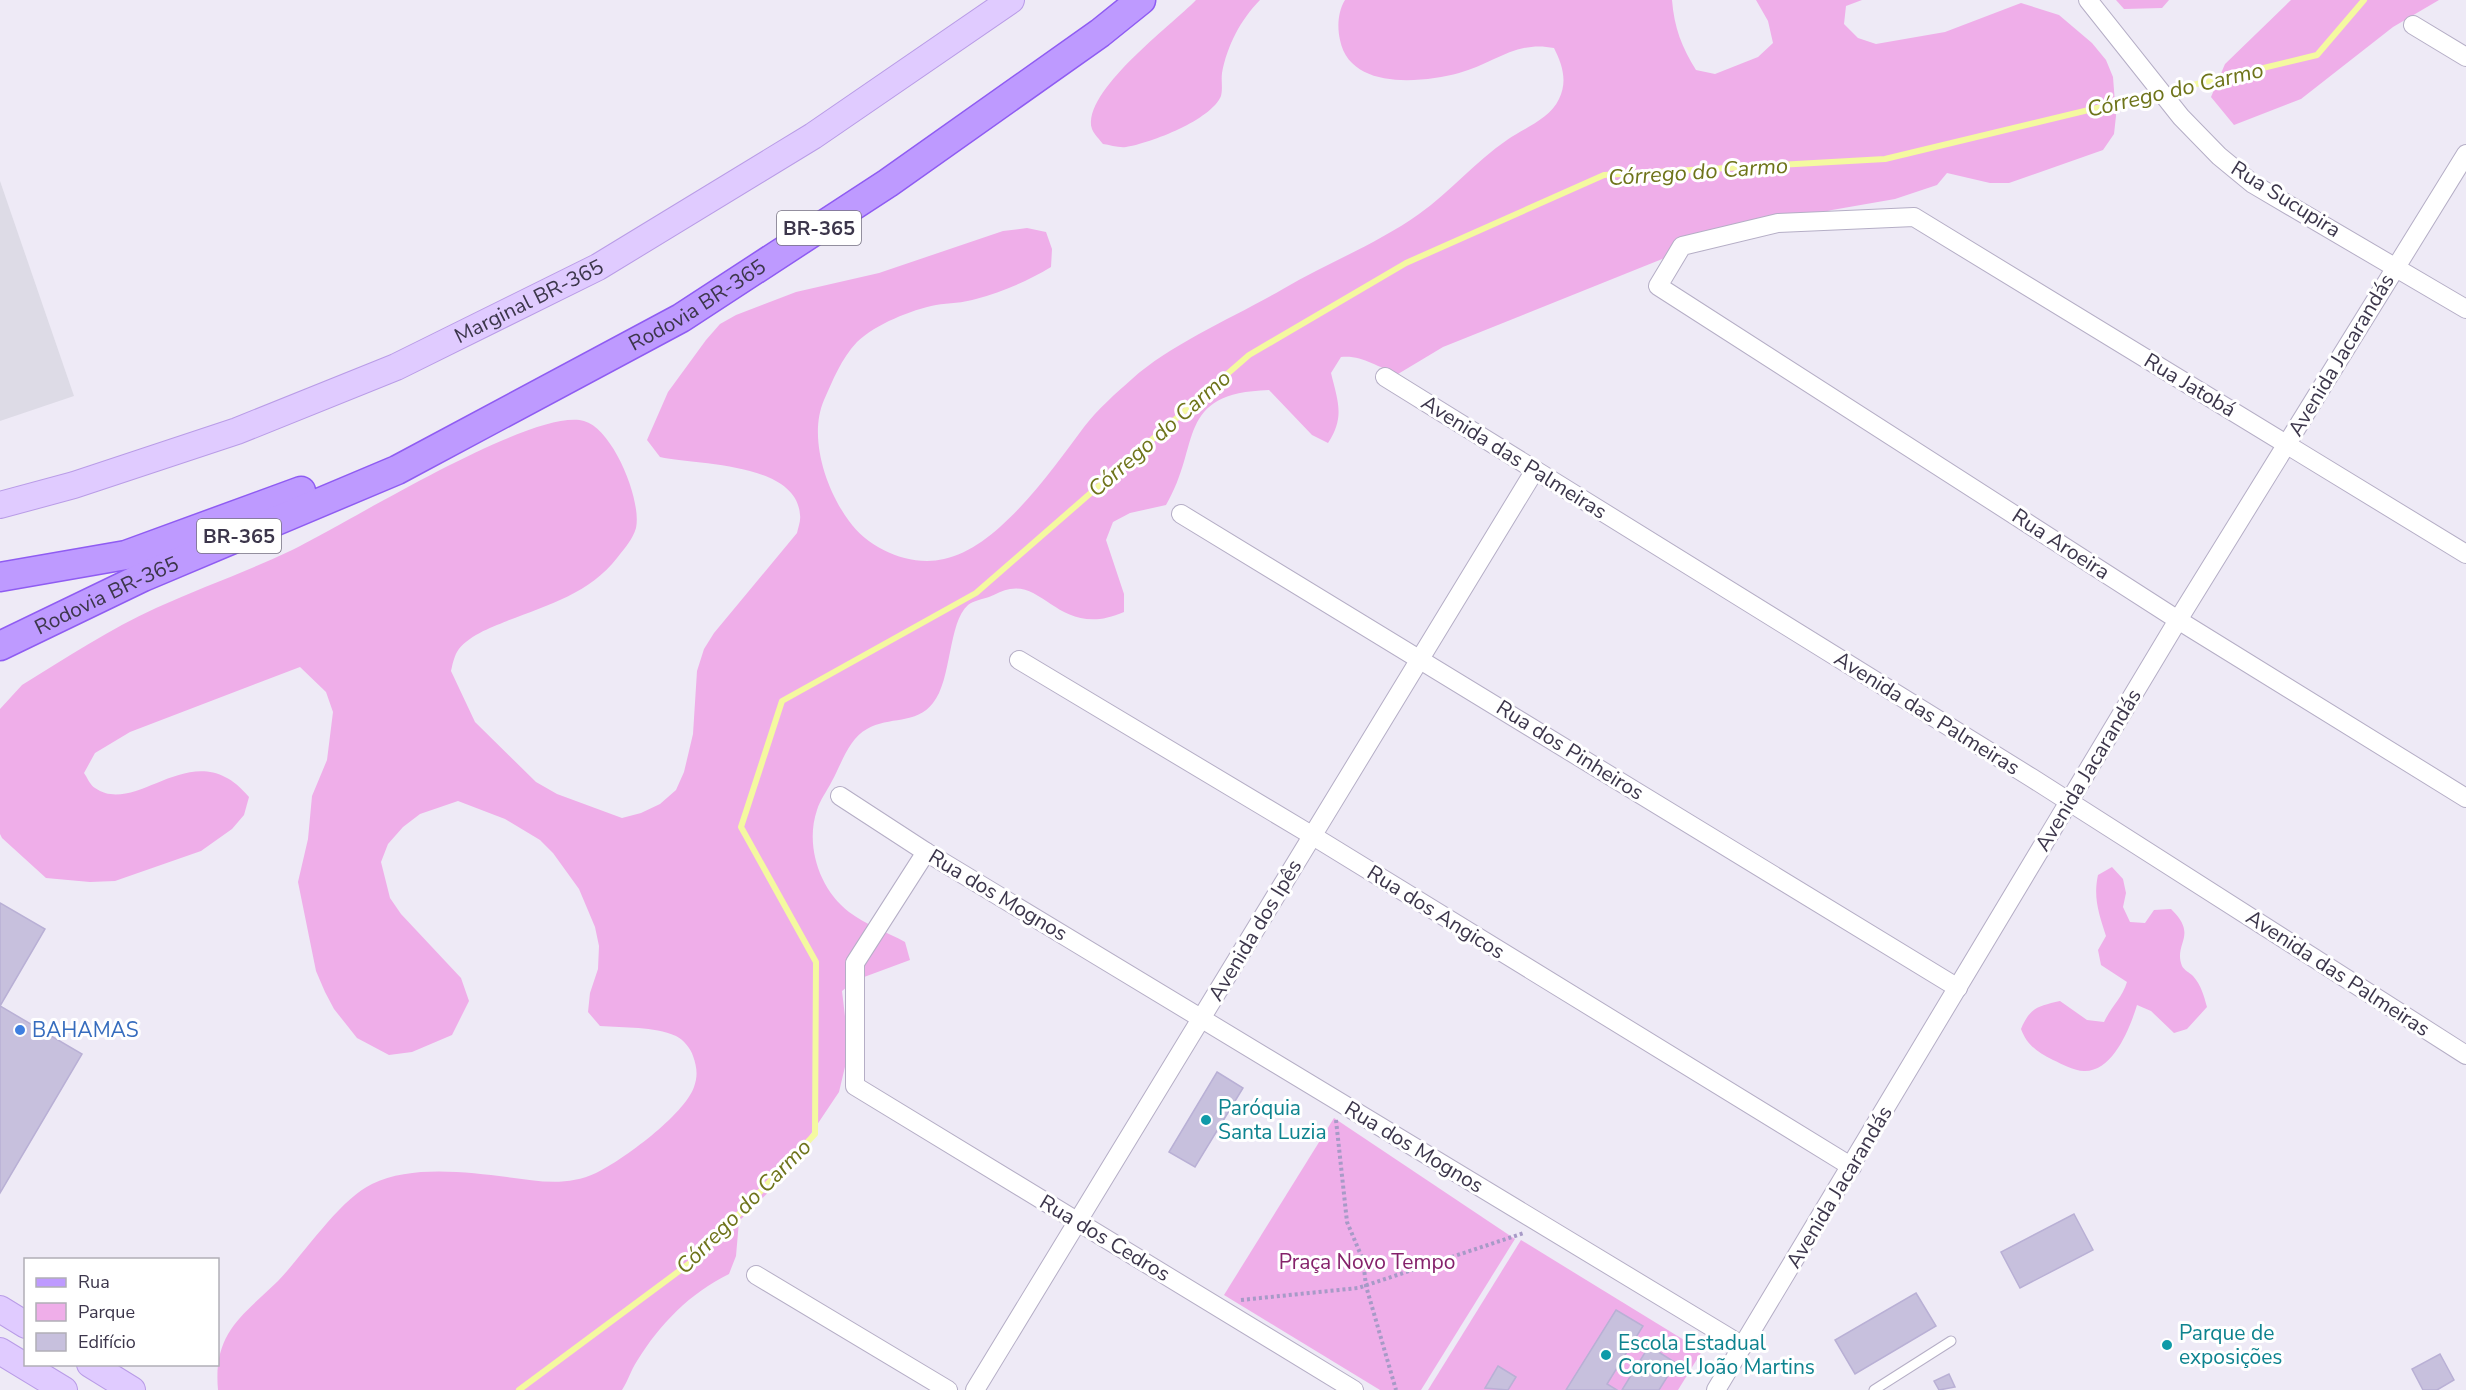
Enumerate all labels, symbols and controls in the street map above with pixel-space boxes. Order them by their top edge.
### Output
water label: Córrego do Carmo [2084,55,2266,125]
water label: Córrego do Carmo [1607,151,1789,193]
street label: Rua Sucupira [2226,154,2346,244]
road number: BR-365 [777,211,861,245]
street label: Rodovia BR-365 [624,252,771,358]
street label: Marginal BR-365 [450,253,608,350]
street label: Avenida Jacarandás [2281,269,2401,441]
street label: Rua Jatobá [2139,347,2241,423]
water label: Córrego do Carmo [1082,363,1237,504]
street label: Avenida das Palmeiras [1416,388,1612,526]
street label: Rua Aroeira [2007,502,2115,586]
road number: BR-365 [197,519,281,553]
street label: Rodovia BR-365 [30,550,183,641]
street label: Avenida das Palmeiras [1829,644,2025,782]
street label: Avenida Jacarandás [2028,684,2148,856]
street label: Rua dos Pinheiros [1491,693,1649,807]
street label: Rua dos Mognos [923,842,1073,948]
street label: Avenida dos Ipês [1202,854,1308,1006]
street label: Rua dos Angicos [1362,858,1510,966]
street label: Avenida das Palmeiras [2241,903,2435,1043]
place label: BAHAMAS [32,1016,139,1044]
marker: BAHAMAS [13,1023,27,1037]
place label: Paróquia Santa Luzia [1218,1094,1327,1146]
street label: Rua dos Mognos [1339,1094,1489,1200]
street label: Avenida Jacarandás [1779,1101,1899,1273]
marker: Paróquia Santa Luzia [1199,1113,1213,1127]
water label: Córrego do Carmo [669,1132,818,1281]
street label: Rua dos Cedros [1034,1188,1176,1288]
park label: Praça Novo Tempo [1279,1248,1455,1276]
legend [24,1258,219,1366]
text: Rua [78,1270,110,1294]
text: Parque [78,1300,135,1324]
place label: Parque de exposições [2179,1319,2282,1371]
place label: Escola Estadual Coronel João Martins [1618,1329,1815,1381]
text: Edifício [78,1330,136,1354]
marker: Parque de exposições [2160,1338,2174,1352]
marker: Escola Estadual Coronel João Martins [1599,1348,1613,1362]

